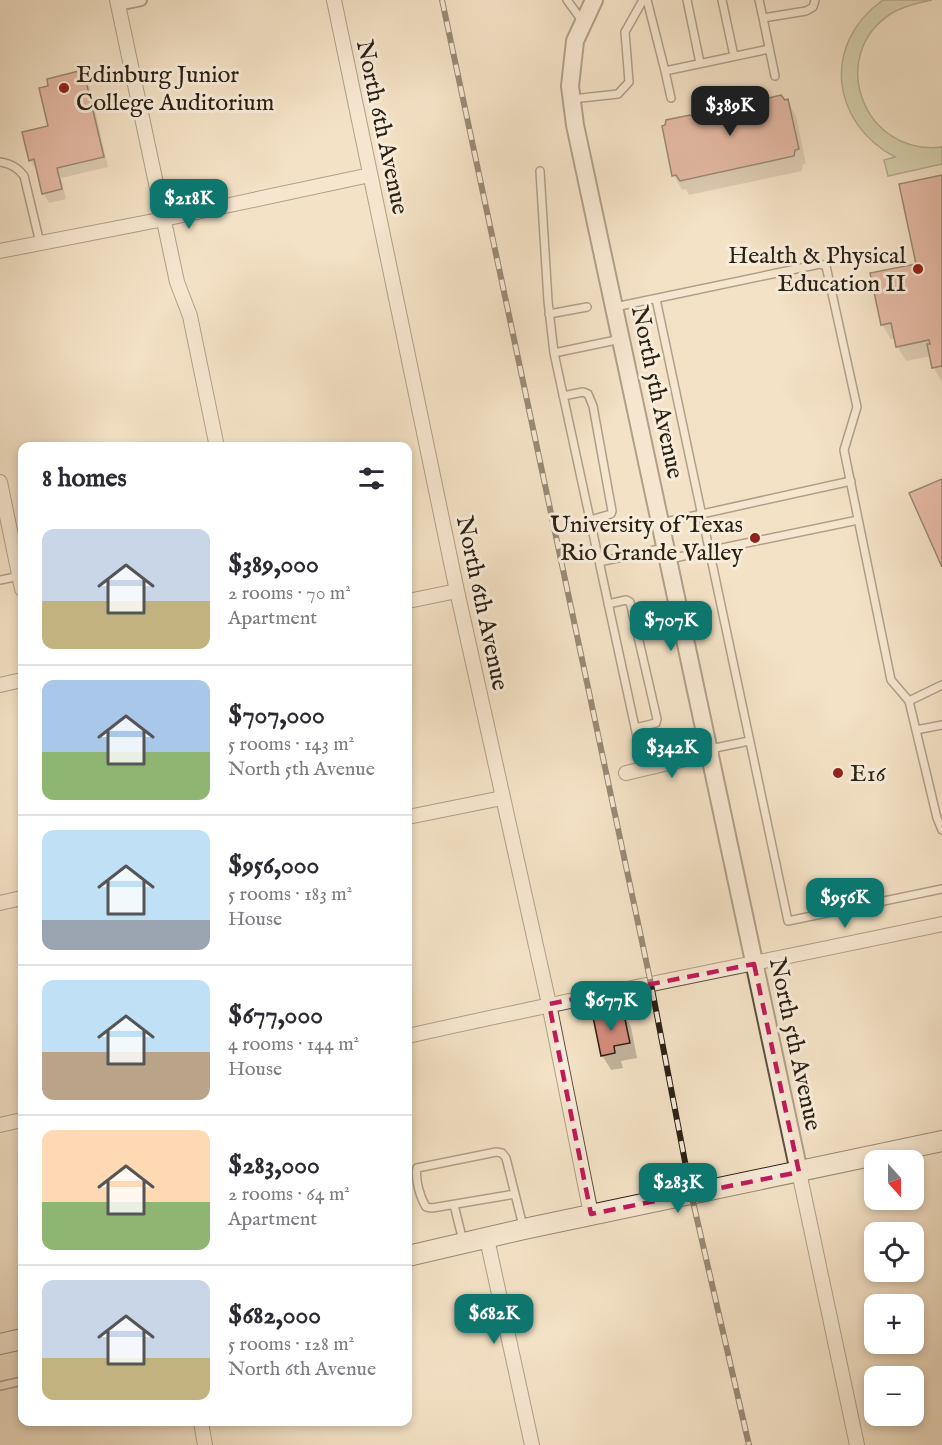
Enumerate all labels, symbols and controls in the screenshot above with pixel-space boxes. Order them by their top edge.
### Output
street label: North 6th Avenue [348,37,415,217]
place label: Edinburg Junior College Auditorium [76,60,274,119]
marker: Edinburg Junior College Auditorium [57,81,71,95]
pin: $389K [688,86,772,137]
text: $389K [705,93,755,118]
pin: $218K [147,179,231,230]
text: $218K [164,186,214,211]
place label: Health & Physical Education II [728,241,906,300]
marker: Health & Physical Education II [911,262,925,276]
street label: North 5th Avenue [623,303,690,482]
text: 8 homes [42,462,127,495]
icon: filters [355,462,388,495]
place label: University of Texas Rio Grande Valley [550,510,743,569]
street label: North 6th Avenue [448,513,515,693]
marker: University of Texas Rio Grande Valley [748,531,762,545]
text: $389,000 [228,548,319,581]
icon: home [90,553,162,625]
text: 2 rooms · 70 m² [228,581,351,606]
pin: $707K [629,601,713,652]
text: Apartment [228,606,317,631]
text: $707K [644,608,698,633]
text: $707,000 [228,699,325,732]
icon: home [90,704,162,776]
pin: $342K [630,728,714,779]
text: 5 rooms · 143 m² [228,732,354,757]
text: $342K [646,735,698,760]
text: North 5th Avenue [228,757,375,782]
place label: E16 [850,759,887,790]
marker: E16 [831,766,845,780]
text: $956,000 [228,849,319,882]
icon: home [90,854,162,926]
pin: $956K [803,878,887,929]
text: 5 rooms · 183 m² [228,882,352,907]
text: $956K [820,885,870,910]
text: House [228,907,282,932]
street label: North 5th Avenue [761,955,828,1134]
pin: $677K [569,981,653,1032]
text: $677K [585,988,637,1013]
text: $677,000 [228,999,323,1032]
icon: home [90,1004,162,1076]
text: 4 rooms · 144 m² [228,1032,359,1057]
text: House [228,1057,282,1082]
text: $283,000 [228,1149,320,1182]
north arrow [864,1150,924,1210]
map controls [864,1150,924,1426]
icon: home [90,1154,162,1226]
pin: $283K [636,1163,720,1214]
text: $283K [653,1170,703,1195]
text: 2 rooms · 64 m² [228,1182,350,1207]
text: Apartment [228,1207,317,1232]
button: locate [864,1222,924,1282]
pin: $682K [452,1294,536,1345]
button: + [864,1294,924,1354]
text: $682,000 [228,1299,321,1332]
text: $682K [468,1301,520,1326]
icon: home [90,1304,162,1376]
text: 5 rooms · 128 m² [228,1332,354,1357]
text: North 6th Avenue [228,1357,376,1382]
button: − [864,1366,924,1426]

